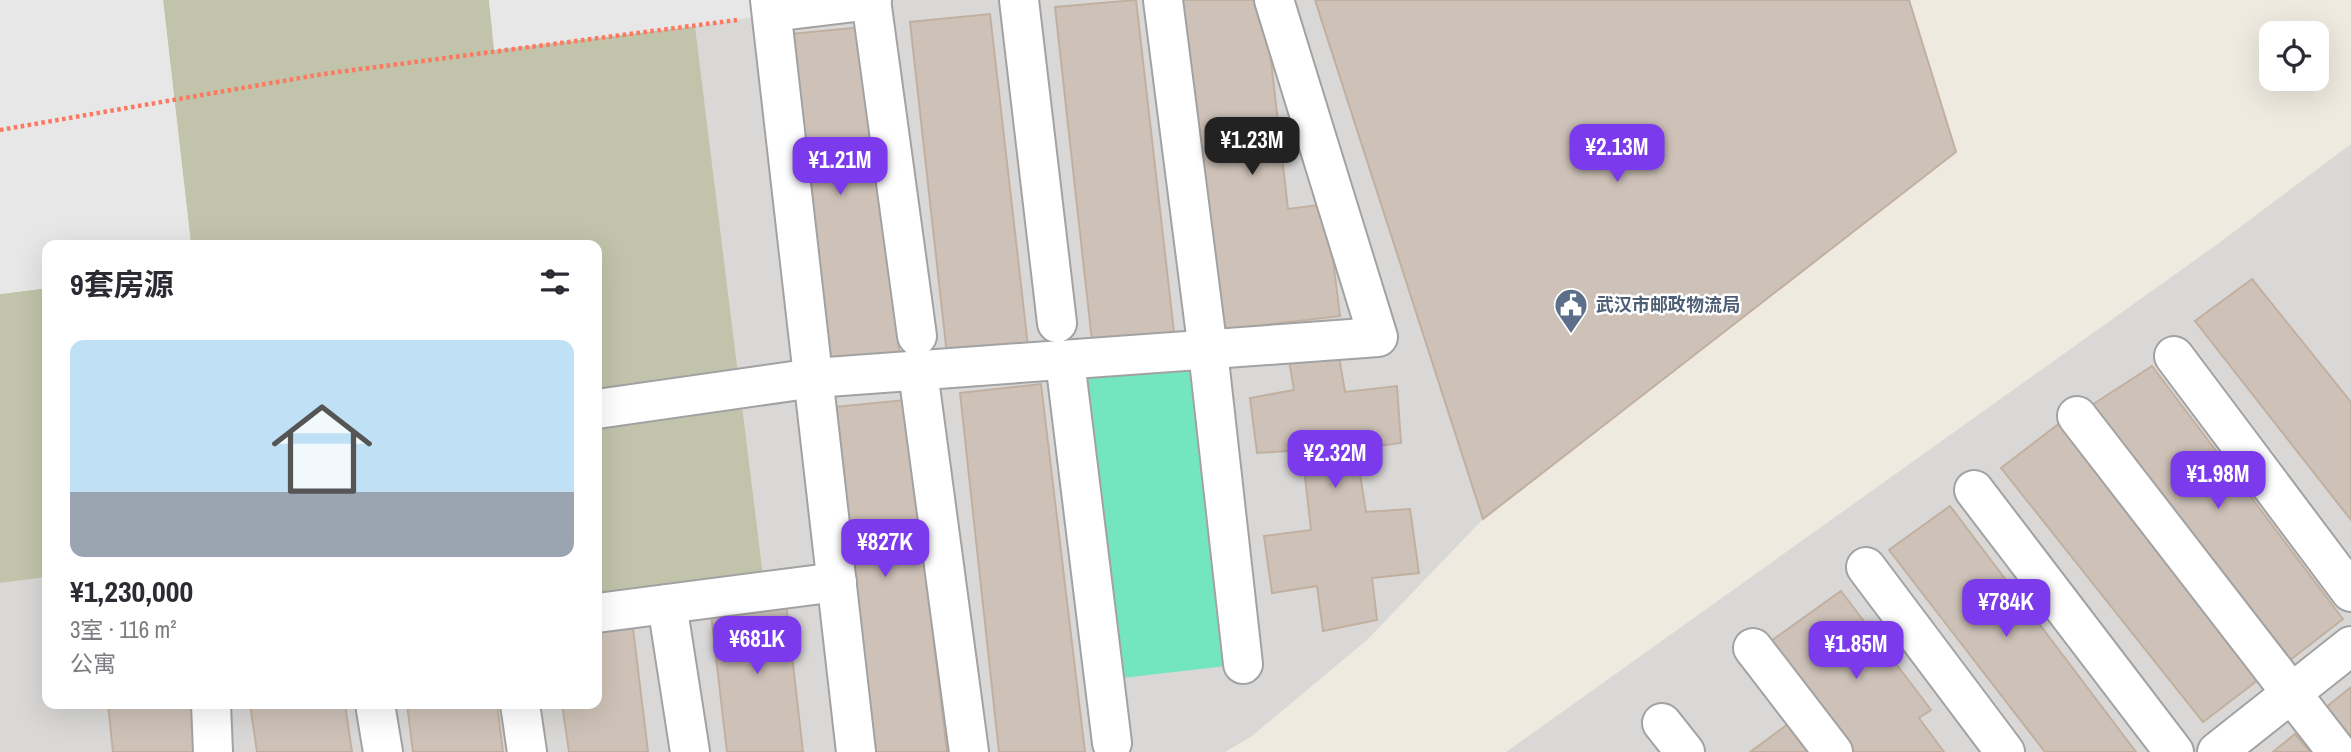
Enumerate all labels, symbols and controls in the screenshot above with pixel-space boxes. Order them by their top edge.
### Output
map controls [2259,21,2329,91]
button: locate [2259,21,2329,91]
pin: ¥1.23M [1195,118,1309,177]
text: ¥1.23M [1221,124,1283,155]
pin: ¥2.13M [1560,124,1674,184]
text: ¥2.13M [1586,131,1648,162]
pin: ¥1.21M [783,138,897,197]
text: ¥1.21M [809,144,871,175]
icon: filters [536,263,574,301]
text: 9套房源 [70,264,174,304]
public building icon: 武汉市邮政物流局 [1552,286,1590,335]
place label: 武汉市邮政物流局 [1596,292,1740,317]
icon: home [259,386,385,512]
pin: ¥2.32M [1278,430,1392,490]
text: ¥2.32M [1304,437,1366,468]
pin: ¥1.98M [2161,452,2275,511]
text: ¥1.98M [2187,458,2249,489]
pin: ¥827K [836,520,934,579]
text: ¥827K [857,526,913,557]
text: ¥1,230,000 [70,571,193,611]
pin: ¥784K [1957,580,2055,639]
text: ¥784K [1978,586,2034,617]
text: 3室 · 116 m² [70,614,177,645]
pin: ¥681K [708,616,806,676]
pin: ¥1.85M [1799,622,1913,681]
text: ¥681K [729,623,785,654]
text: ¥1.85M [1825,628,1887,659]
text: 公寓 [70,648,116,679]

